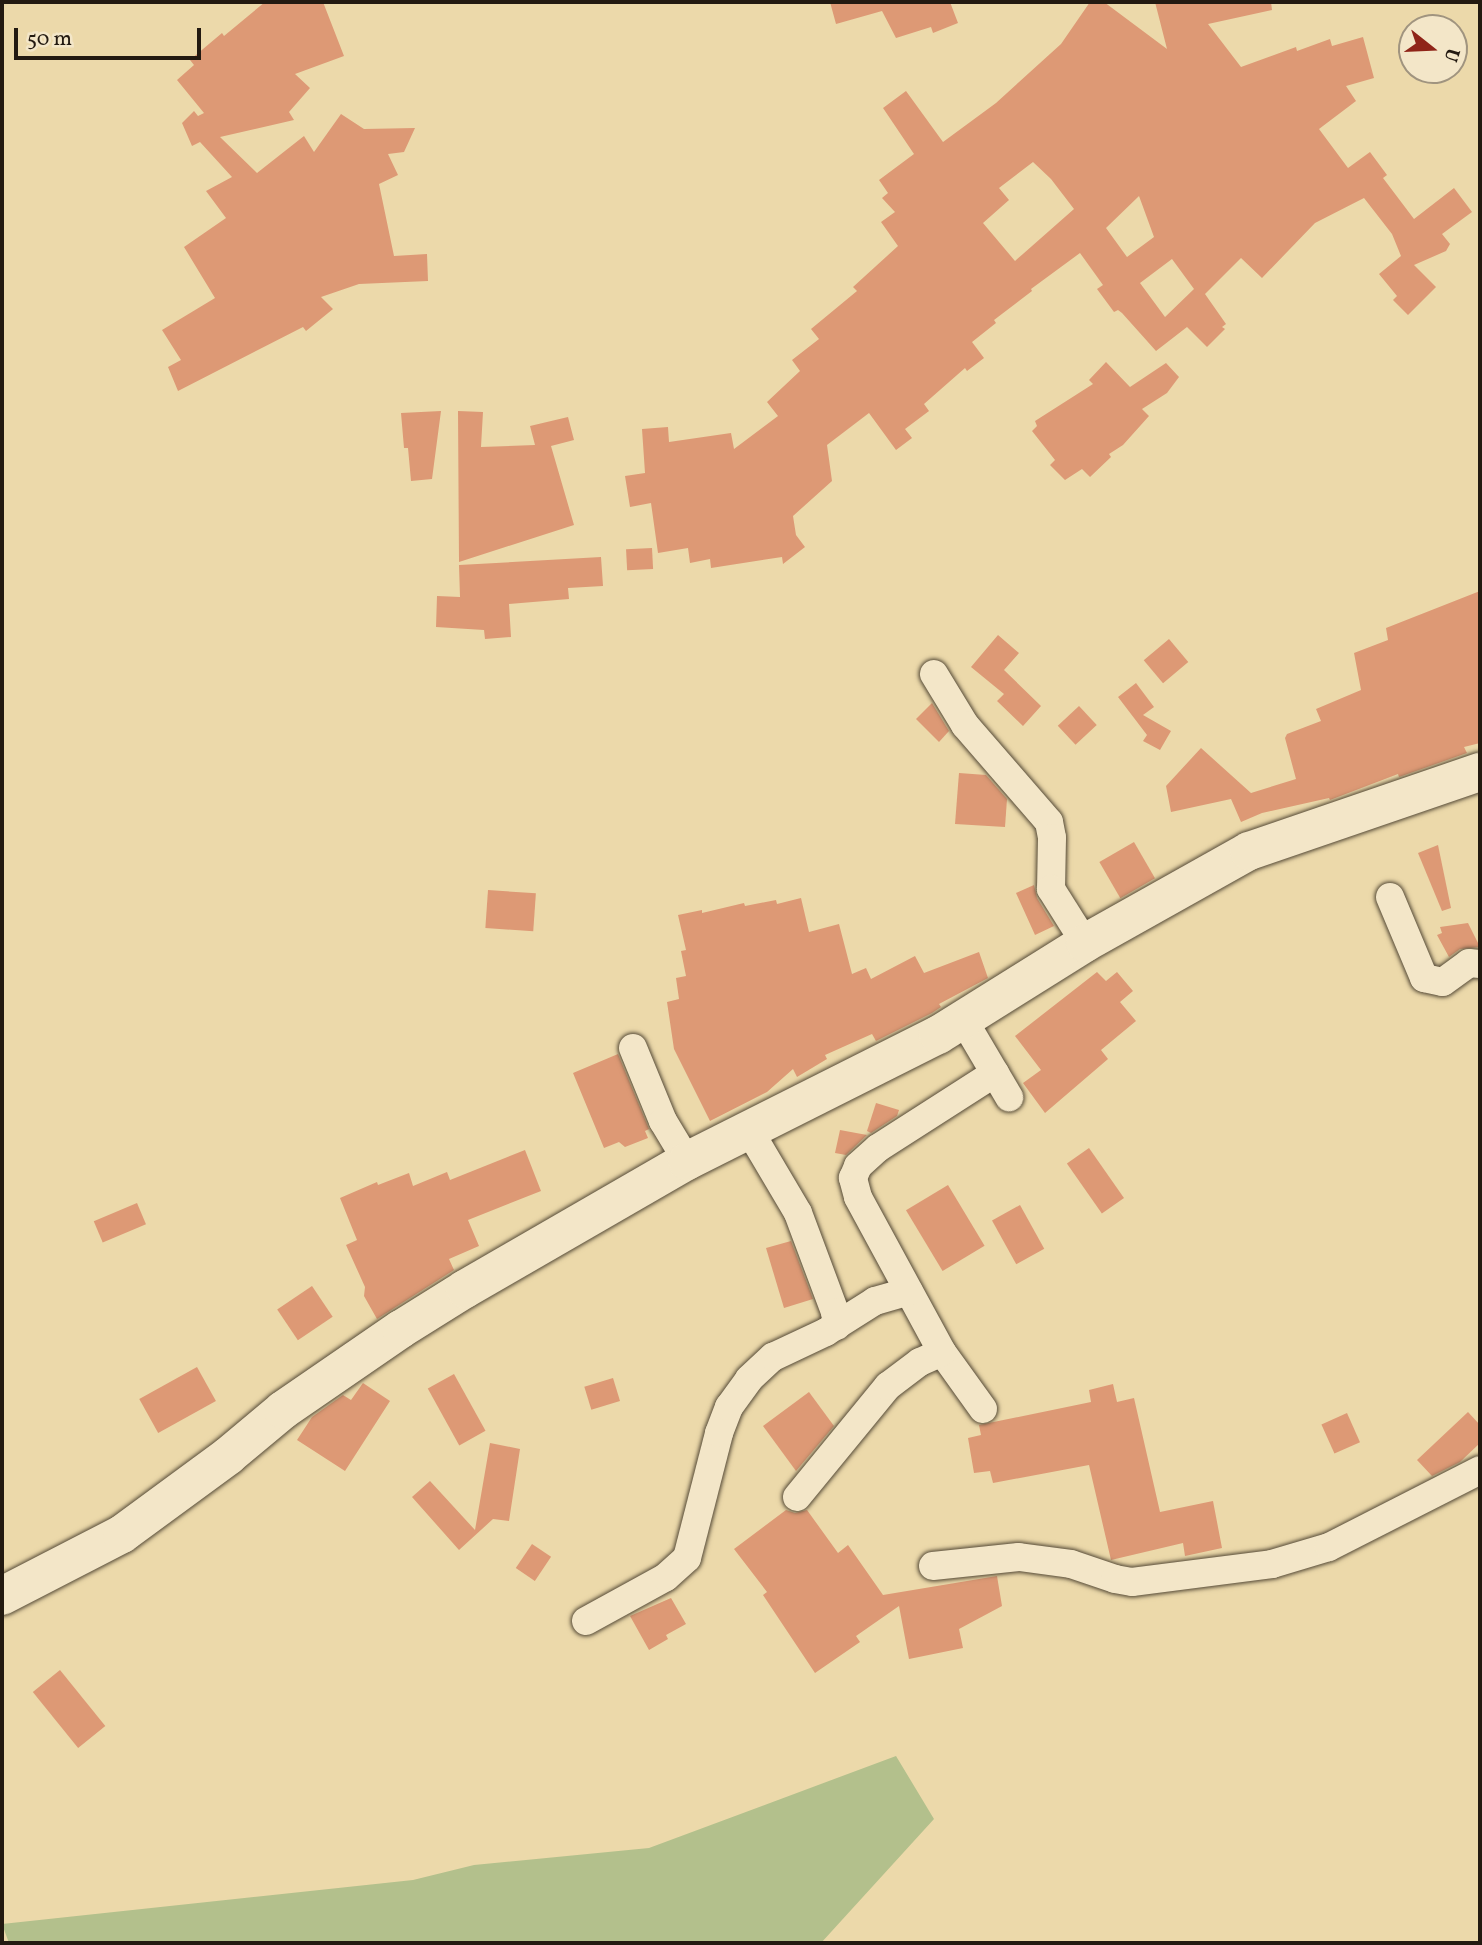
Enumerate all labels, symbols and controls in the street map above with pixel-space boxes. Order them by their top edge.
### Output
scale bar [18,14,205,58]
north arrow [1398,14,1468,84]
text: 50 m [27,25,72,54]
text: U [1437,45,1465,65]

